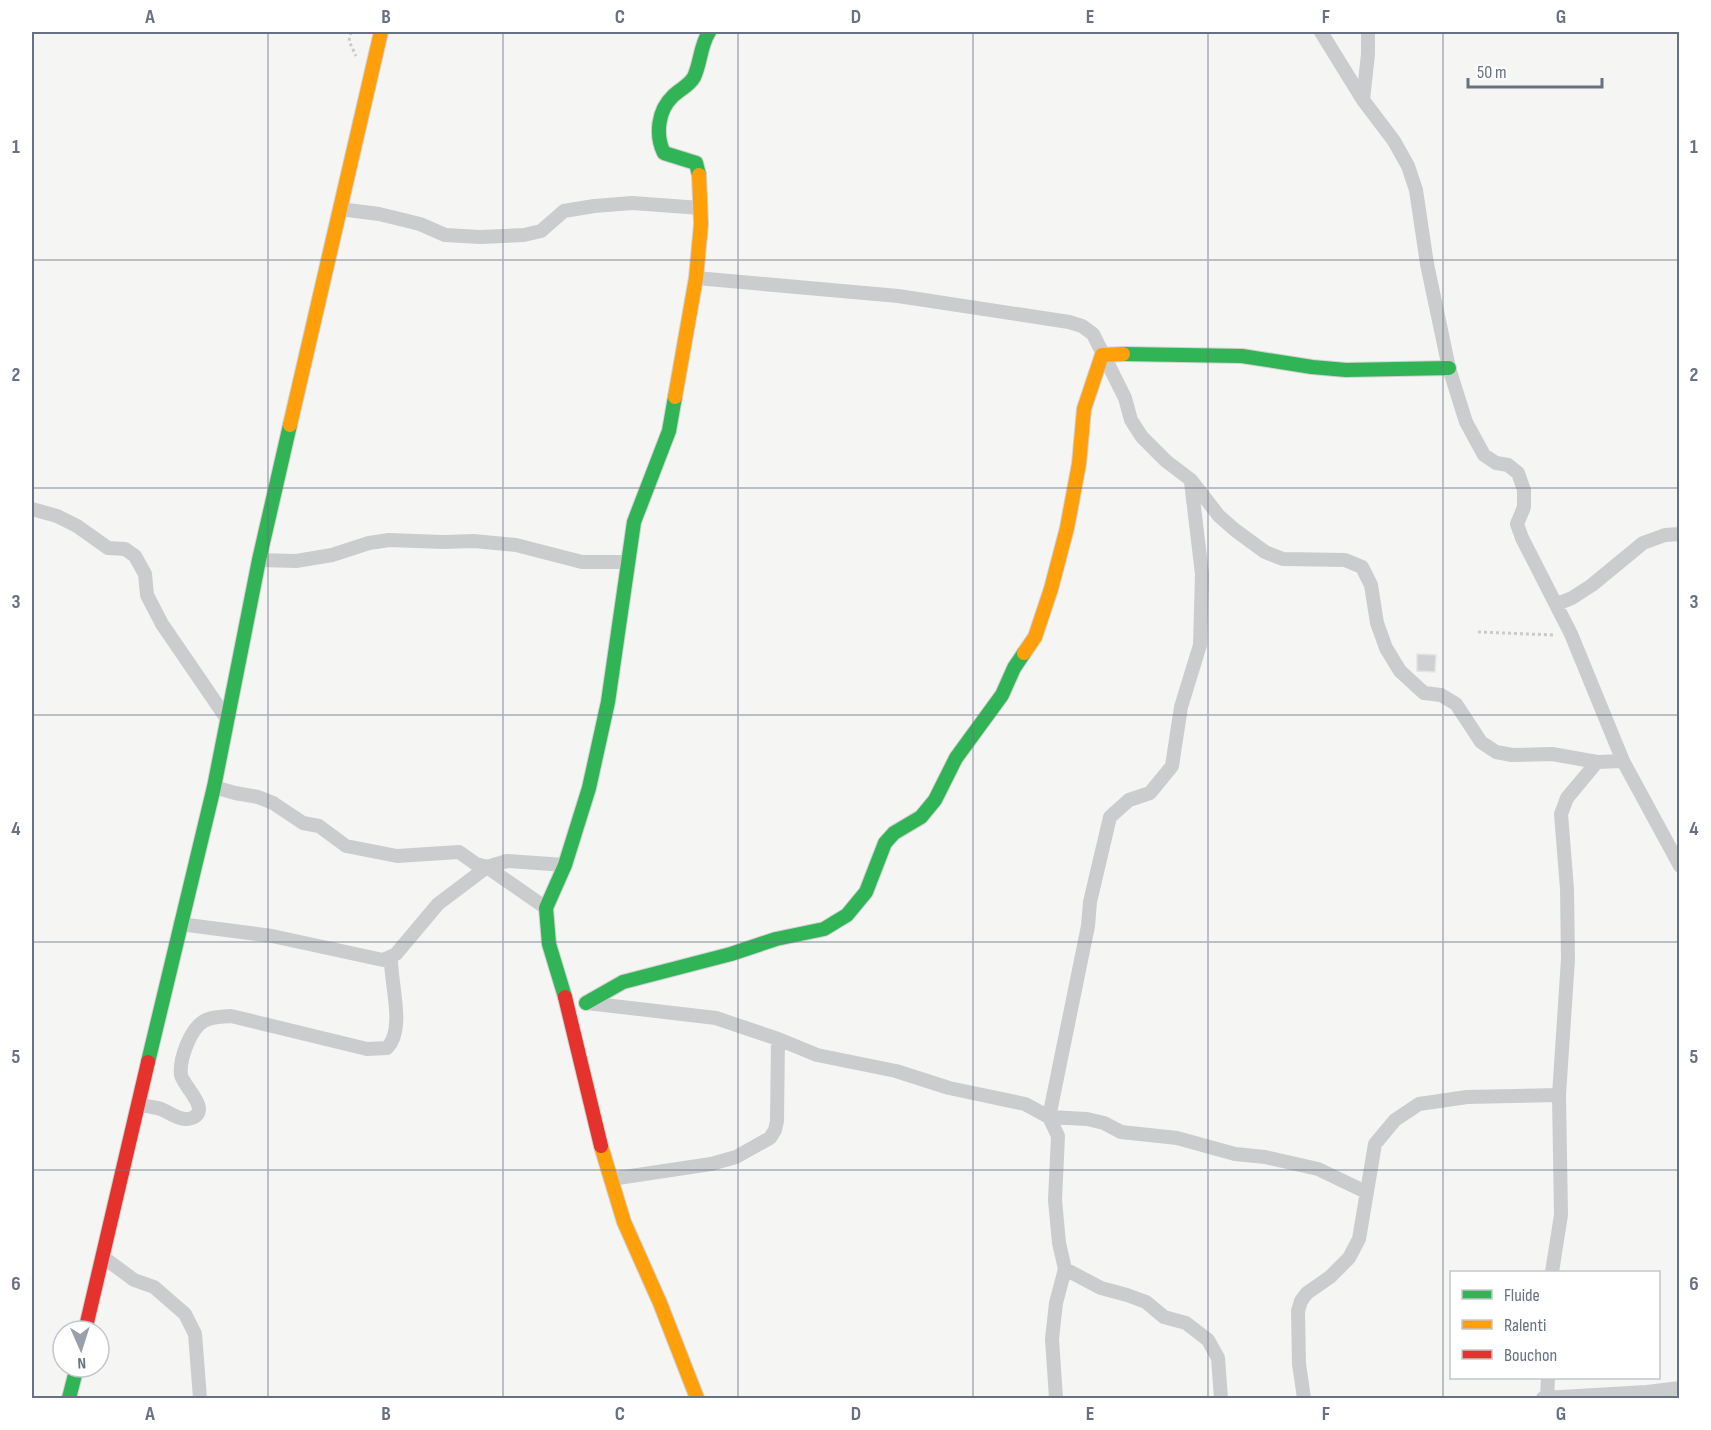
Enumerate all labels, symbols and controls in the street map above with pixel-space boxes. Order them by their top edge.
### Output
text: A [144,5,155,29]
text: B [381,5,391,29]
text: C [615,5,625,29]
text: D [851,5,861,29]
text: E [1086,5,1094,29]
text: F [1322,5,1330,29]
text: G [1556,5,1566,29]
scale bar [1468,51,1602,89]
text: 50 m [1477,62,1507,83]
text: 1 [12,135,20,159]
text: 1 [1690,135,1698,159]
text: 2 [12,363,20,387]
text: 2 [1690,363,1698,387]
text: 3 [12,590,21,614]
text: 3 [1690,590,1699,614]
text: 4 [11,817,21,841]
text: 4 [1689,817,1699,841]
text: 5 [12,1045,21,1069]
text: 5 [1690,1045,1699,1069]
legend [1450,1271,1660,1379]
text: 6 [11,1272,21,1296]
text: 6 [1689,1272,1699,1296]
text: Fluide [1504,1285,1540,1306]
text: Ralenti [1504,1315,1546,1336]
north arrow [51,1319,111,1379]
text: Bouchon [1504,1345,1557,1366]
text: N [77,1353,86,1372]
text: A [144,1402,155,1426]
text: B [381,1402,391,1426]
text: C [615,1402,625,1426]
text: D [851,1402,861,1426]
text: E [1086,1402,1094,1426]
text: F [1322,1402,1330,1426]
text: G [1556,1402,1566,1426]

